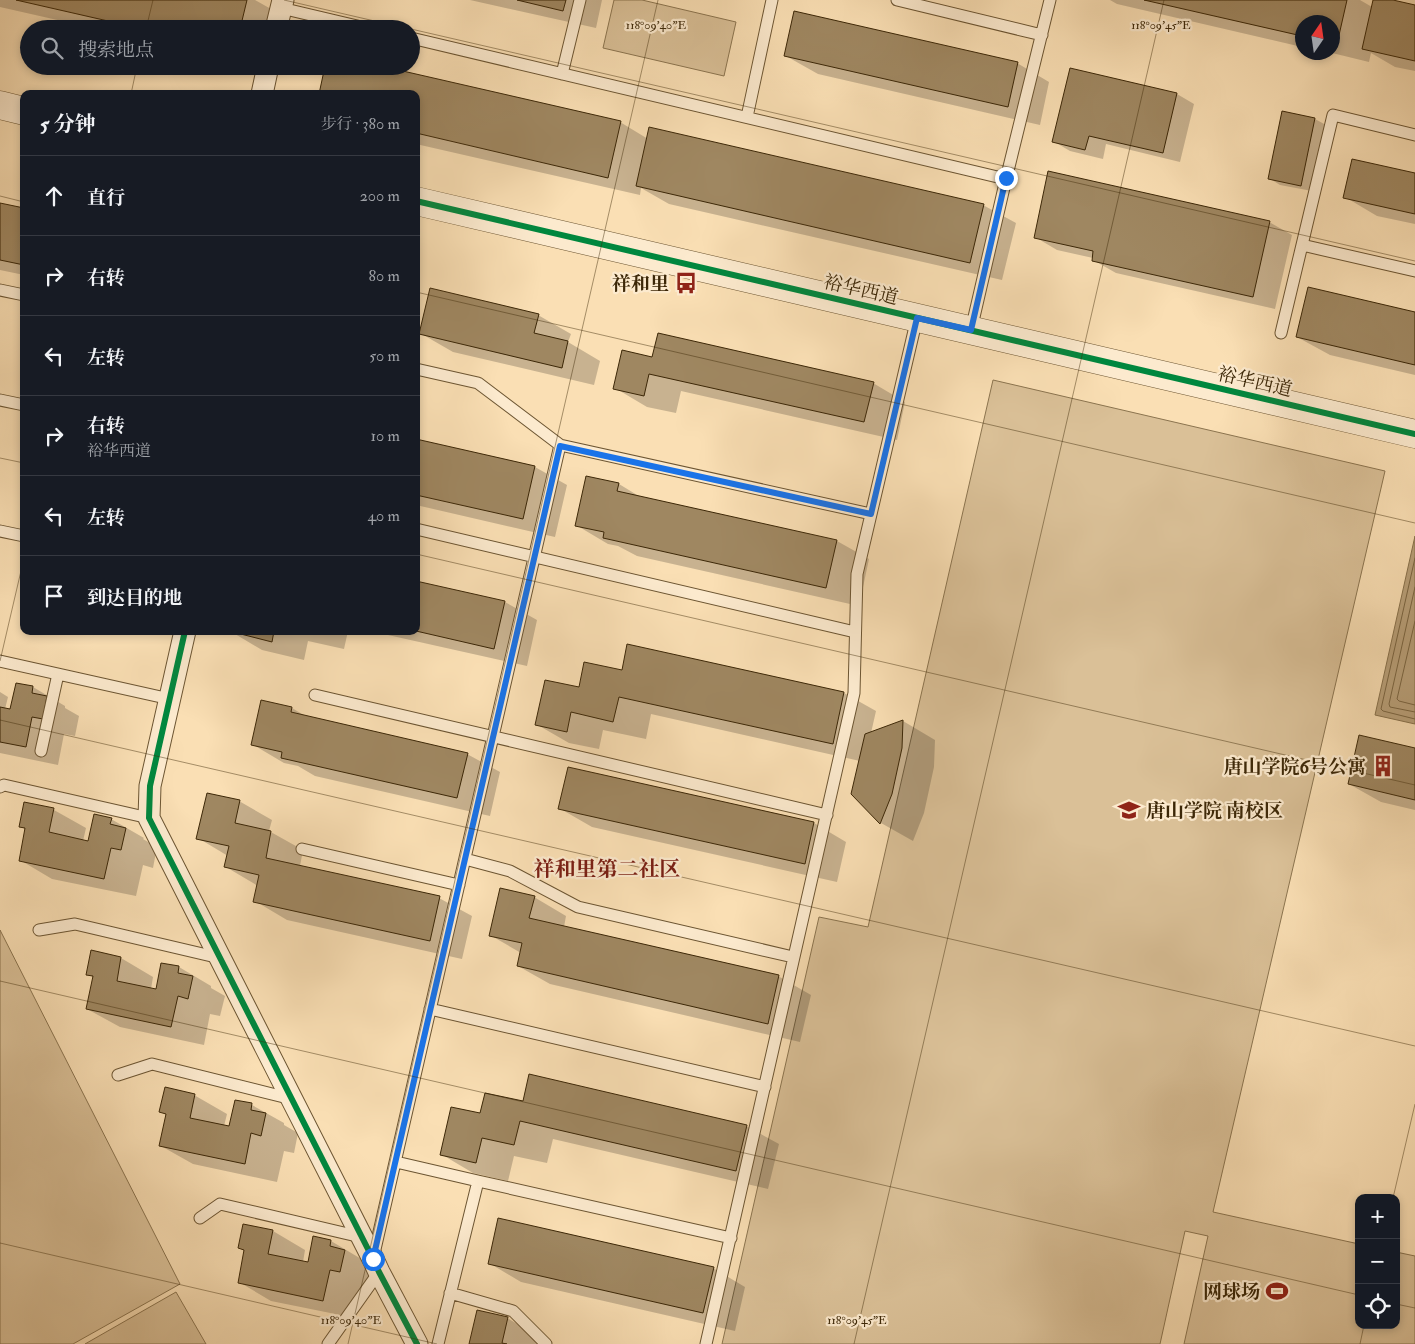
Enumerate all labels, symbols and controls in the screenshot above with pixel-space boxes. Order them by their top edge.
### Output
north arrow [1295,15,1340,60]
text: 118°09'40"E [626,18,687,33]
text: 118°09'45"E [1131,18,1191,33]
search box [20,20,420,75]
icon: search [38,34,66,62]
text: 搜索地点 [78,38,154,62]
text: 5 分钟 [40,111,96,138]
text: 步行 · 380 m [320,114,400,134]
route end [995,167,1018,190]
icon: ahead [40,182,68,210]
text: 直行 [87,186,125,210]
text: 200 m [360,186,400,206]
icon: right [40,262,68,290]
text: 右转 [87,266,125,290]
text: 80 m [369,266,400,286]
bus stop icon: 祥和里 [673,270,699,296]
street label: 裕华西道 [821,270,901,310]
place label: 祥和里 [612,272,669,296]
icon: left [40,342,68,370]
text: 左转 [87,346,125,370]
text: 50 m [369,346,400,366]
street label: 裕华西道 [1215,362,1295,402]
text: 右转 [87,414,125,438]
icon: right [40,422,68,450]
text: 10 m [370,426,400,446]
text: 裕华西道 [87,441,151,461]
icon: left [40,502,68,530]
text: 左转 [87,506,125,530]
text: 40 m [367,506,400,526]
icon: arrive [40,582,68,610]
text: 到达目的地 [87,586,182,610]
building icon: 唐山学院6号公寓 [1370,753,1396,779]
place label: 唐山学院6号公寓 [1223,755,1366,779]
school or university icon: 唐山学院 南校区 [1116,797,1142,823]
place label: 唐山学院 南校区 [1146,799,1283,823]
district label: 祥和里第二社区 [534,856,681,883]
map controls [1355,1194,1400,1329]
button: + [1355,1194,1400,1239]
button: − [1355,1239,1400,1284]
route start [362,1248,385,1271]
sports icon: 网球场 [1264,1278,1290,1304]
place label: 网球场 [1203,1280,1260,1304]
button: locate [1355,1284,1400,1329]
text: 118°09'40"E [321,1313,382,1328]
text: 118°09'45"E [827,1313,887,1328]

